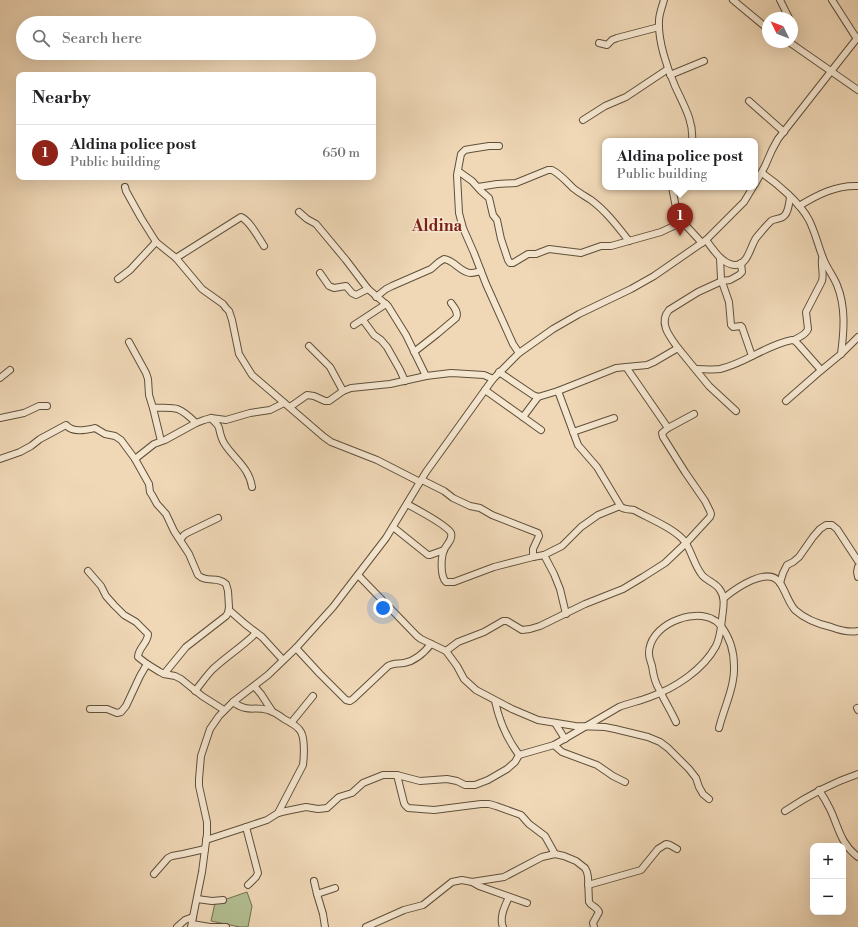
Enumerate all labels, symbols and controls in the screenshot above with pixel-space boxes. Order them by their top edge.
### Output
north arrow [762,12,798,48]
search box [16,16,376,60]
icon: search [30,27,52,49]
text: Search here [62,29,142,48]
text: Nearby [32,87,91,109]
text: Aldina police post [70,135,196,154]
popup [602,138,758,190]
text: 1 [42,145,48,161]
text: 650 m [322,145,360,161]
text: Aldina police post [617,147,743,166]
text: Public building [70,154,160,170]
text: Public building [617,166,707,182]
pin: 1 [667,203,693,236]
district label: Aldina [411,216,463,236]
your location [373,598,393,618]
map controls [810,843,846,915]
button: + [810,843,846,879]
button: − [810,879,846,915]

